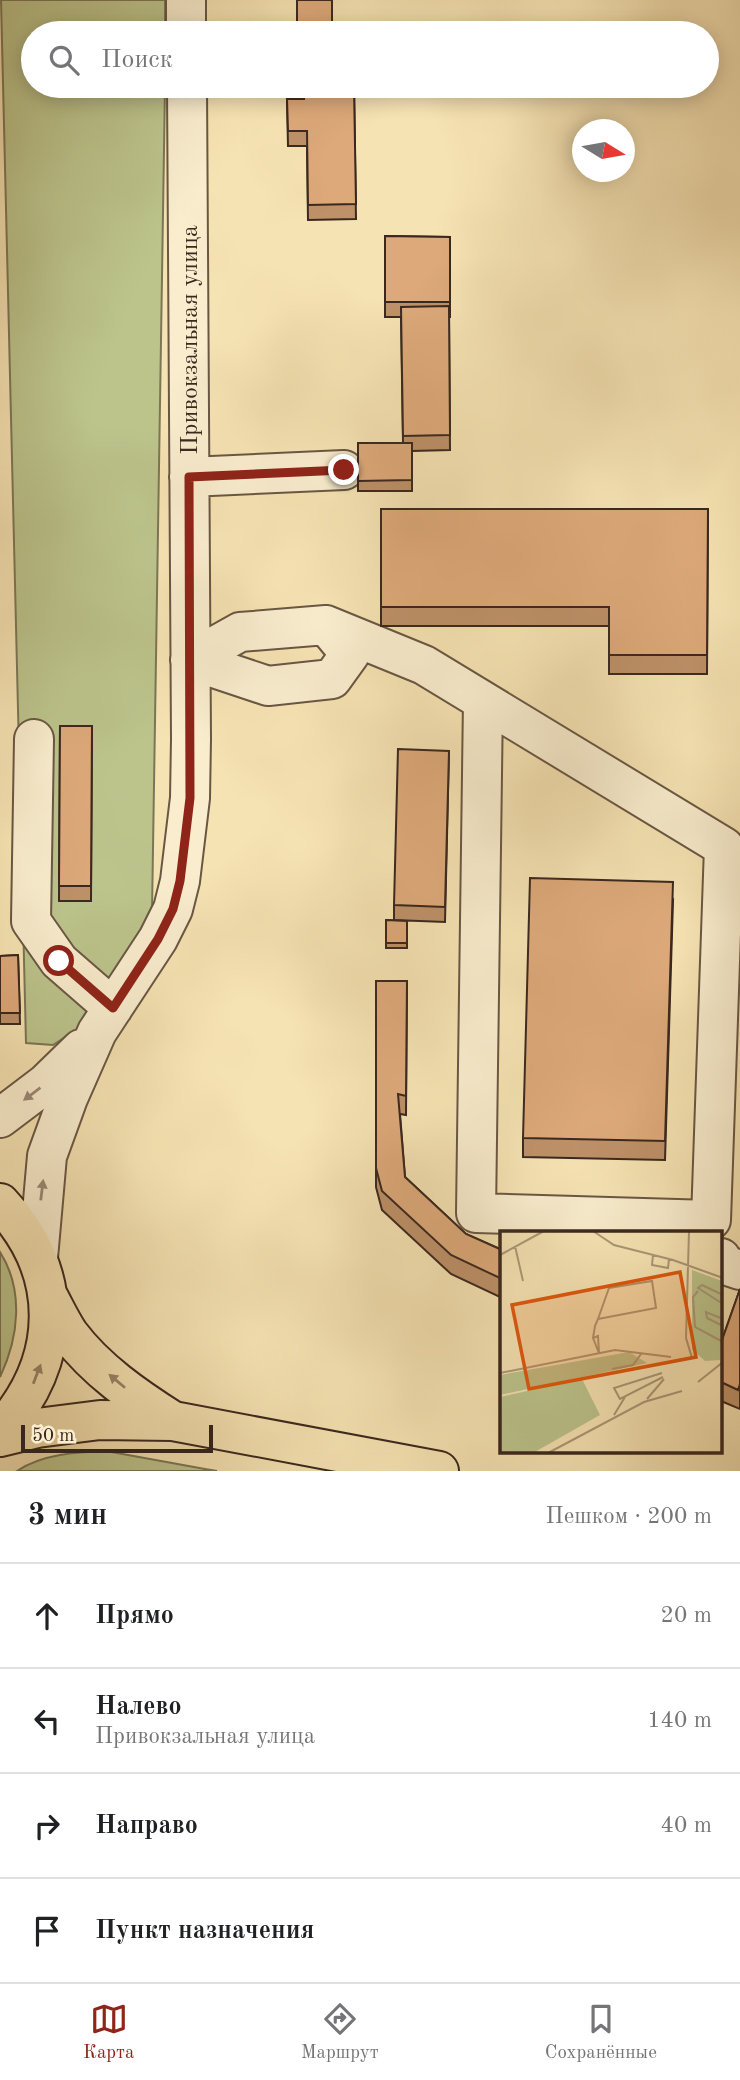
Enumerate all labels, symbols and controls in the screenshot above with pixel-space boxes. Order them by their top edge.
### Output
search box [21,21,719,98]
icon: search [45,41,83,79]
text: Поиск [101,47,173,73]
north arrow [572,119,635,182]
street label: Привокзальная улица [179,225,203,455]
route end [328,454,359,485]
route start [43,945,74,976]
one-way arrow [24,1086,42,1101]
one-way arrow [37,1179,48,1201]
inset map [500,1231,722,1454]
one-way arrow [31,1364,42,1385]
one-way arrow [108,1373,126,1389]
scale bar [21,1422,214,1454]
text: 50 m [32,1427,74,1446]
text: 3 мин [28,1501,107,1531]
text: Пешком · 200 m [546,1505,712,1528]
icon: ahead [28,1597,66,1635]
text: Прямо [95,1603,174,1629]
text: 20 m [661,1604,712,1627]
text: Налево [95,1694,182,1720]
icon: left [28,1702,66,1740]
text: 140 m [647,1709,712,1732]
text: Привокзальная улица [95,1725,315,1748]
icon: right [28,1807,66,1845]
text: Направо [95,1813,198,1839]
text: 40 m [661,1814,712,1837]
icon: arrive [28,1912,66,1950]
text: Пункт назначения [95,1918,314,1944]
tab: Карта [83,2000,134,2065]
tab: Маршрут [301,2000,379,2065]
tab: Сохранённые [545,2000,657,2065]

